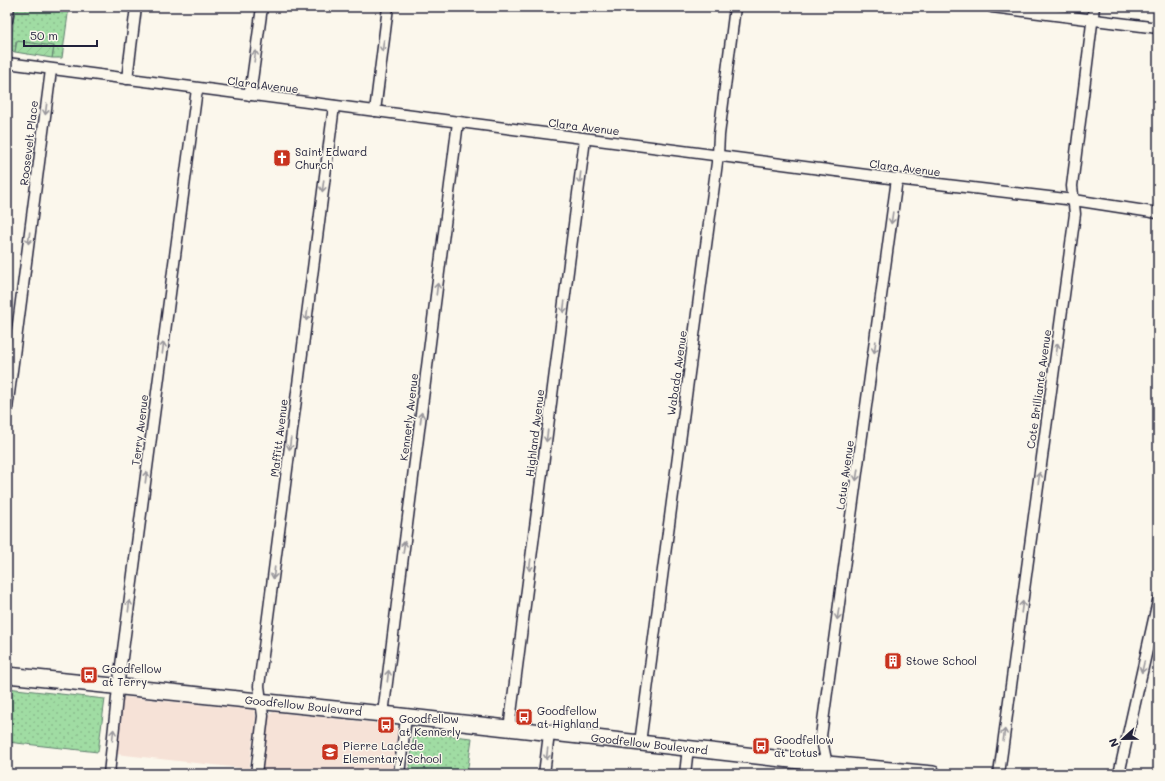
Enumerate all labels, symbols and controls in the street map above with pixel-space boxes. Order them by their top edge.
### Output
scale bar [24,22,97,48]
text: 50 m [30,27,58,43]
one-way arrow [379,39,387,52]
one-way arrow [251,50,259,63]
street label: Clara Avenue [227,73,300,96]
street label: Roosevelt Place [16,99,41,186]
one-way arrow [42,102,50,115]
street label: Clara Avenue [548,115,621,138]
place label: Saint Edward Church [295,144,367,172]
church icon: Saint Edward Church [272,148,292,168]
street label: Clara Avenue [869,156,942,179]
one-way arrow [576,171,584,184]
one-way arrow [319,179,327,192]
one-way arrow [888,211,896,224]
one-way arrow [25,231,33,244]
one-way arrow [433,283,441,296]
one-way arrow [560,300,567,313]
one-way arrow [303,308,311,321]
street label: Cote Brilliante Avenue [1023,328,1054,450]
street label: Wabada Avenue [663,329,690,416]
one-way arrow [871,340,879,353]
one-way arrow [159,342,166,355]
one-way arrow [1053,343,1060,356]
street label: Kennerly Avenue [396,372,421,462]
street label: Highland Avenue [522,388,547,478]
street label: Terry Avenue [128,393,151,466]
street label: Maffitt Avenue [266,398,291,478]
one-way arrow [417,412,425,425]
one-way arrow [543,429,551,442]
one-way arrow [286,437,294,450]
street label: Lotus Avenue [832,439,857,511]
one-way arrow [853,468,861,481]
one-way arrow [142,471,150,484]
one-way arrow [1035,472,1043,485]
one-way arrow [400,541,408,554]
one-way arrow [526,558,534,571]
one-way arrow [270,566,277,579]
one-way arrow [125,600,133,613]
one-way arrow [1018,600,1026,613]
one-way arrow [834,607,842,620]
building icon: Stowe School [883,651,903,671]
place label: Stowe School [906,653,977,668]
one-way arrow [1139,660,1147,673]
place label: Goodfellow at Terry [102,661,162,689]
bus stop icon: Goodfellow at Terry [79,665,99,685]
one-way arrow [384,670,392,683]
street label: Goodfellow Boulevard [244,692,363,719]
place label: Goodfellow at Highland [537,703,599,731]
bus stop icon: Goodfellow at Highland [514,707,534,727]
place label: Goodfellow at Kennerly [399,711,461,739]
bus stop icon: Goodfellow at Kennerly [376,715,396,735]
north arrow [1103,719,1143,759]
one-way arrow [109,729,117,742]
street label: Goodfellow Boulevard [590,729,709,758]
one-way arrow [1000,729,1008,742]
place label: Goodfellow at Lotus [774,732,834,760]
bus stop icon: Goodfellow at Lotus [751,736,771,756]
text: N [1105,736,1122,750]
place label: Pierre Laclede Elementary School [343,738,442,766]
school or university icon: Pierre Laclede Elementary School [320,742,340,762]
one-way arrow [543,747,550,760]

